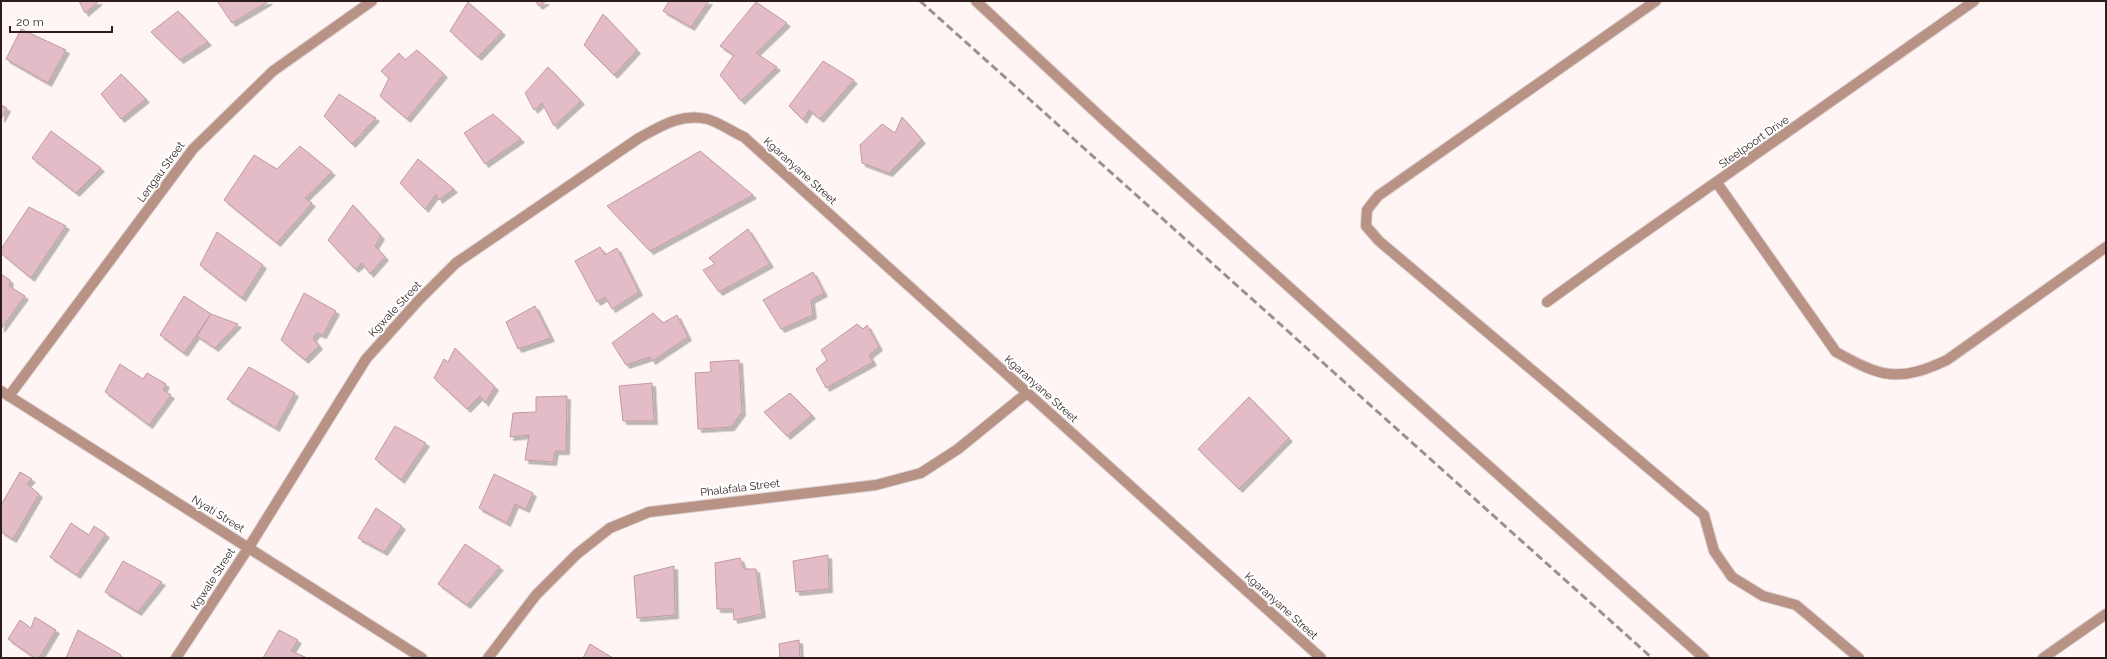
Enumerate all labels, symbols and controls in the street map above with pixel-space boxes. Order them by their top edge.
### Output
scale bar [10,8,112,34]
text: 20 m [16,15,44,29]
street label: Steelpoort Drive [1716,113,1792,171]
street label: Kgaranyane Street [761,135,839,207]
street label: Lengau Street [135,139,188,205]
street label: Kgwale Street [366,278,424,339]
street label: Kgaranyane Street [1002,353,1080,425]
street label: Phalafala Street [699,477,781,499]
street label: Nyati Street [189,493,247,535]
street label: Kgwale Street [188,545,238,612]
street label: Kgaranyane Street [1242,570,1320,642]

